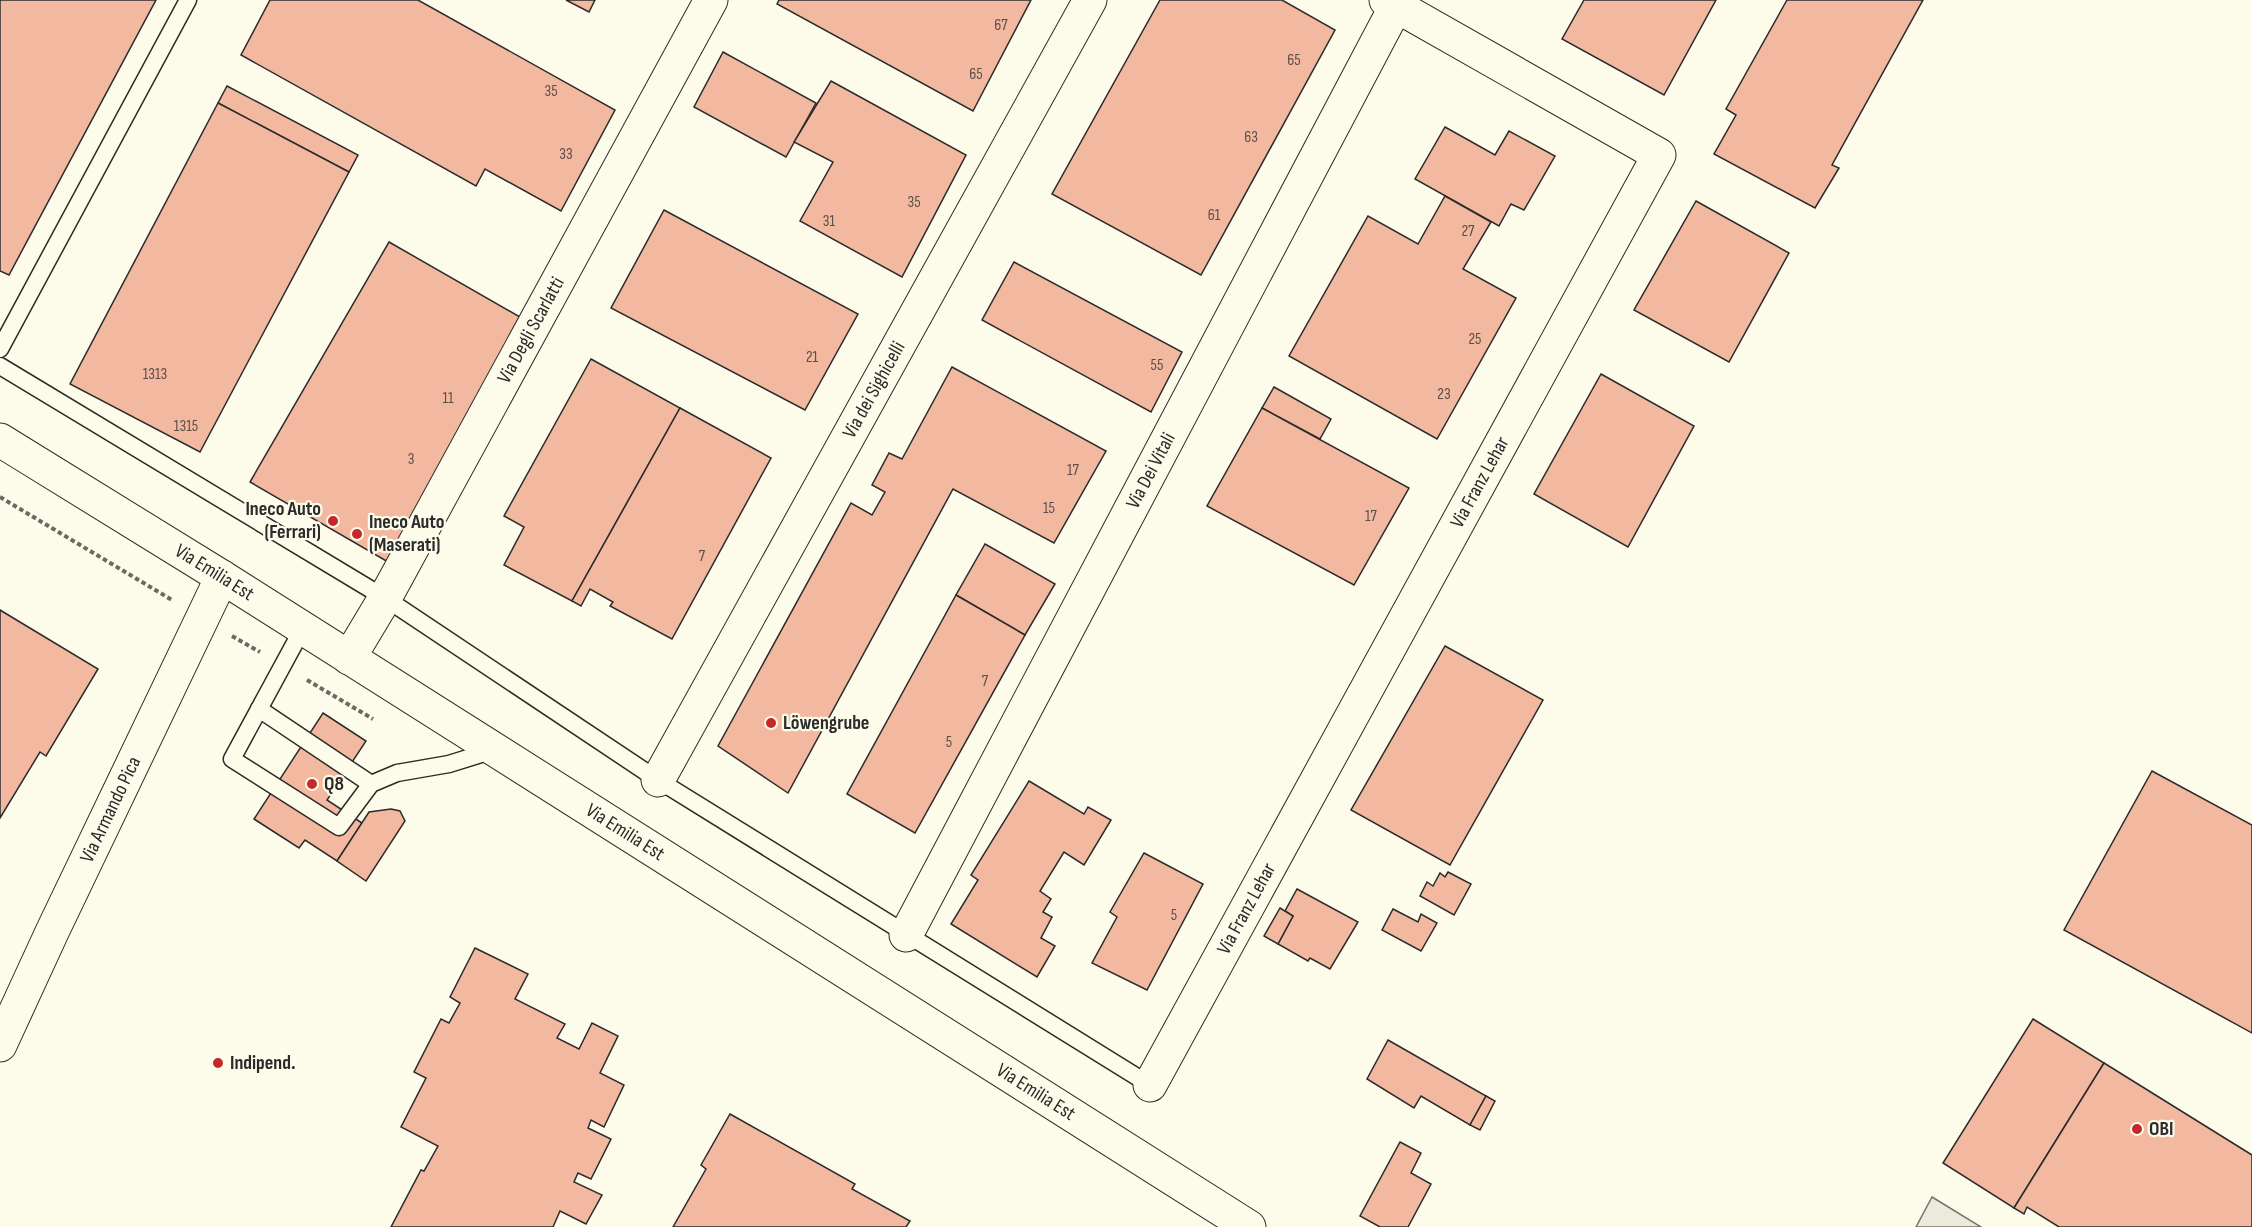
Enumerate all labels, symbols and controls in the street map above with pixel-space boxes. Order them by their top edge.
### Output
house number: 67 [994,16,1008,35]
house number: 65 [1287,51,1301,70]
house number: 65 [969,65,983,84]
house number: 35 [544,82,558,101]
house number: 63 [1244,128,1258,147]
house number: 33 [559,145,573,164]
house number: 35 [907,193,921,212]
house number: 61 [1208,206,1221,225]
house number: 31 [823,212,836,231]
house number: 27 [1461,222,1475,241]
street label: Via Degli Scarlatti [492,273,570,388]
house number: 25 [1468,330,1482,349]
street label: Via dei Sighicelli [838,337,911,442]
house number: 21 [806,348,819,367]
house number: 55 [1151,356,1163,375]
house number: 1313 [143,365,167,384]
house number: 23 [1437,385,1451,404]
house number: 11 [442,389,454,408]
house number: 1315 [174,417,198,436]
street label: Via Dei Vitali [1121,428,1181,513]
street label: Via Franz Lehar [1445,432,1515,532]
house number: 3 [408,450,414,469]
house number: 17 [1067,461,1080,480]
place label: Ineco Auto (Ferrari) [245,497,321,544]
house number: 15 [1043,499,1055,518]
house number: 17 [1365,507,1378,526]
place label: Ineco Auto (Maserati) [369,510,445,557]
marker: Ineco Auto (Ferrari) [326,514,340,528]
marker: Ineco Auto (Maserati) [350,527,364,541]
street label: Via Emilia Est [170,539,258,606]
house number: 7 [699,547,706,566]
house number: 7 [982,672,989,691]
place label: Löwengrube [783,711,869,735]
marker: Löwengrube [764,716,778,730]
house number: 5 [946,733,952,752]
street label: Via Armando Pica [75,753,146,867]
place label: Q8 [324,772,344,796]
marker: Q8 [305,777,319,791]
street label: Via Emilia Est [581,798,669,866]
street label: Via Franz Lehar [1212,859,1281,959]
house number: 5 [1171,906,1177,925]
place label: Indipend. [230,1051,296,1075]
marker: Indipend. [211,1056,225,1070]
street label: Via Emilia Est [992,1058,1080,1126]
place label: OBI [2149,1117,2173,1141]
marker: OBI [2130,1122,2144,1136]

